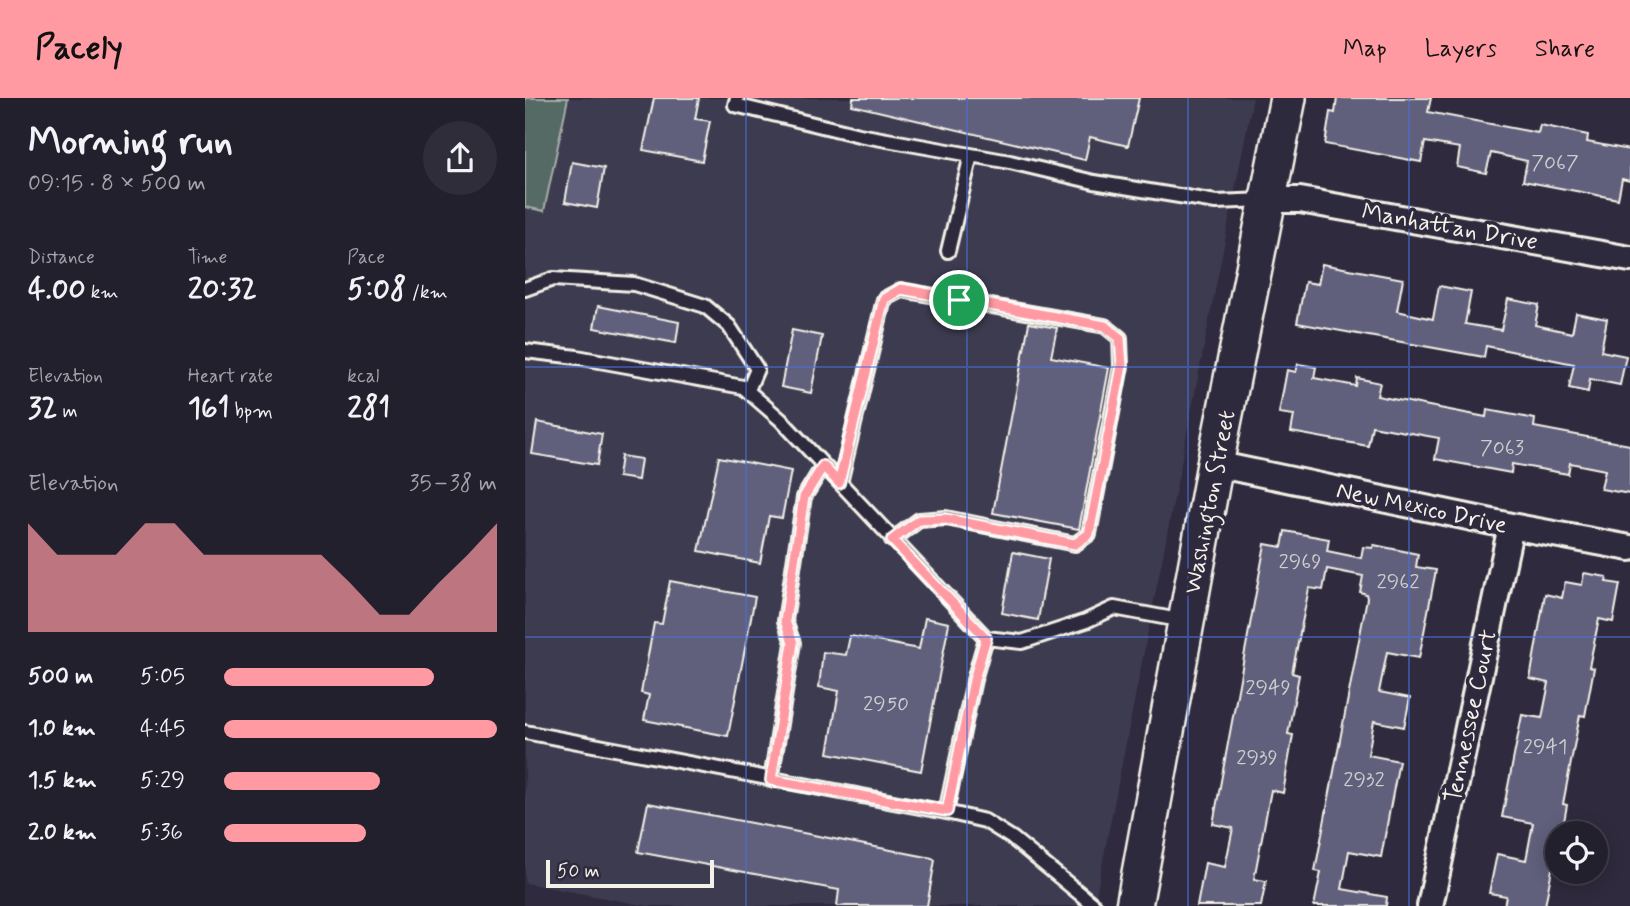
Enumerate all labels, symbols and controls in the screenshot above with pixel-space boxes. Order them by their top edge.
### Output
text: Pacely [35,27,123,71]
text: Map [1343,34,1387,65]
text: Layers [1425,34,1497,65]
text: Share [1535,34,1595,65]
text: Morning run [28,118,233,167]
button: share [423,121,497,195]
house number: 7067 [1531,149,1579,177]
text: 09:15 · 8 × 500 m [28,169,206,199]
street label: Manhattan Drive [1359,197,1540,258]
text: Distance [28,245,95,270]
text: Time [188,245,227,270]
text: Pace [347,245,385,270]
text: 4.00 [28,270,86,309]
text: 20:32 [188,270,257,309]
text: 5:08 [347,270,407,309]
pin [929,270,989,330]
text: km [86,280,119,305]
text: /km [407,280,448,305]
icon: arrive [940,281,978,319]
text: Elevation [28,364,103,389]
text: Heart rate [188,364,273,389]
text: kcal [347,364,379,389]
text: 32 [28,389,57,428]
text: 161 [188,389,229,428]
text: 281 [347,389,390,428]
text: m [57,399,78,424]
text: bpm [229,399,273,424]
street label: Washington Street [1177,408,1246,597]
house number: 7063 [1480,434,1525,462]
text: Elevation [28,469,119,499]
text: 35–38 m [409,469,497,499]
street label: New Mexico Drive [1333,475,1510,542]
house number: 2969 [1278,548,1322,576]
house number: 2962 [1377,568,1420,596]
street label: Tennessee Court [1438,627,1505,806]
text: 500 m [28,662,93,692]
text: 5:05 [140,662,185,692]
house number: 2949 [1245,674,1291,702]
house number: 2950 [863,690,909,718]
text: 1.0 km [28,714,96,744]
text: 4:45 [140,714,185,744]
house number: 2941 [1523,733,1567,761]
house number: 2939 [1236,744,1278,772]
text: 1.5 km [28,766,97,796]
text: 5:29 [140,766,185,796]
house number: 2932 [1343,766,1385,794]
text: 2.0 km [28,818,97,848]
text: 5:36 [140,818,183,848]
map controls [1545,821,1608,884]
button: locate [1545,821,1608,884]
scale bar [546,857,714,889]
text: 50 m [557,859,600,884]

